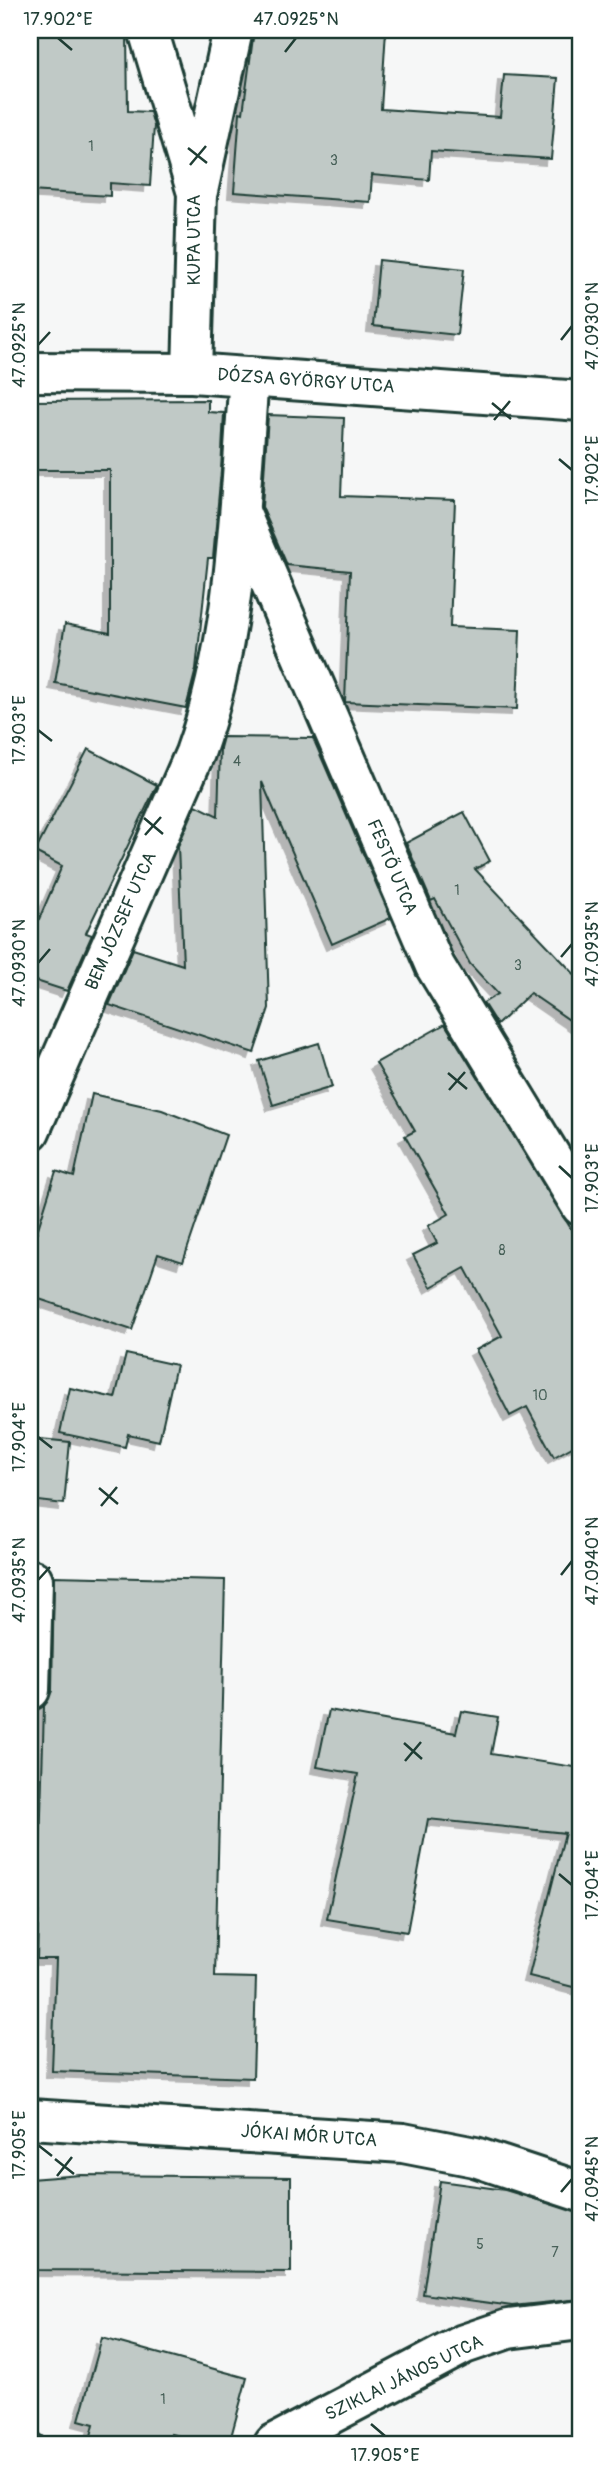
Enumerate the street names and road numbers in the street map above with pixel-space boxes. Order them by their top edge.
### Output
street label: KUPA UTCA [183,194,206,286]
street label: DÓZSA GYÖRGY UTCA [217,362,396,399]
street label: FESTŐ UTCA [362,816,423,918]
street label: BEM JÓZSEF UTCA [79,848,162,994]
street label: JÓKAI MÓR UTCA [240,2119,378,2152]
street label: SZIKLAI JÁNOS UTCA [321,2330,487,2426]

